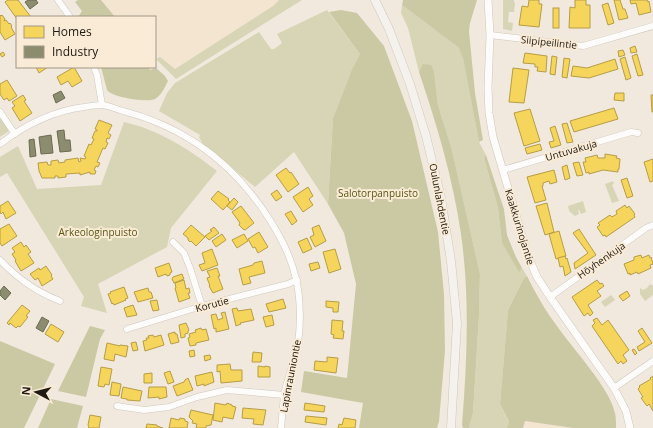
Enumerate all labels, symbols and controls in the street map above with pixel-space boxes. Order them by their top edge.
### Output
legend [16,16,156,68]
text: Homes [52,23,92,40]
street label: Siipipeilintie [520,32,578,52]
text: Industry [52,43,99,60]
street label: Untuvakuja [544,136,598,164]
street label: Oulunlahdentie [426,162,454,236]
park label: Salotorpanpuisto [338,186,418,200]
street label: Kaakkurinojantie [502,187,538,267]
park label: Arkeologinpuisto [58,225,138,239]
street label: Höyhenkuja [574,238,628,282]
street label: Korutie [194,293,231,315]
street label: Lapinrauniontie [276,338,304,414]
north arrow [16,372,56,412]
text: N [18,385,34,396]

